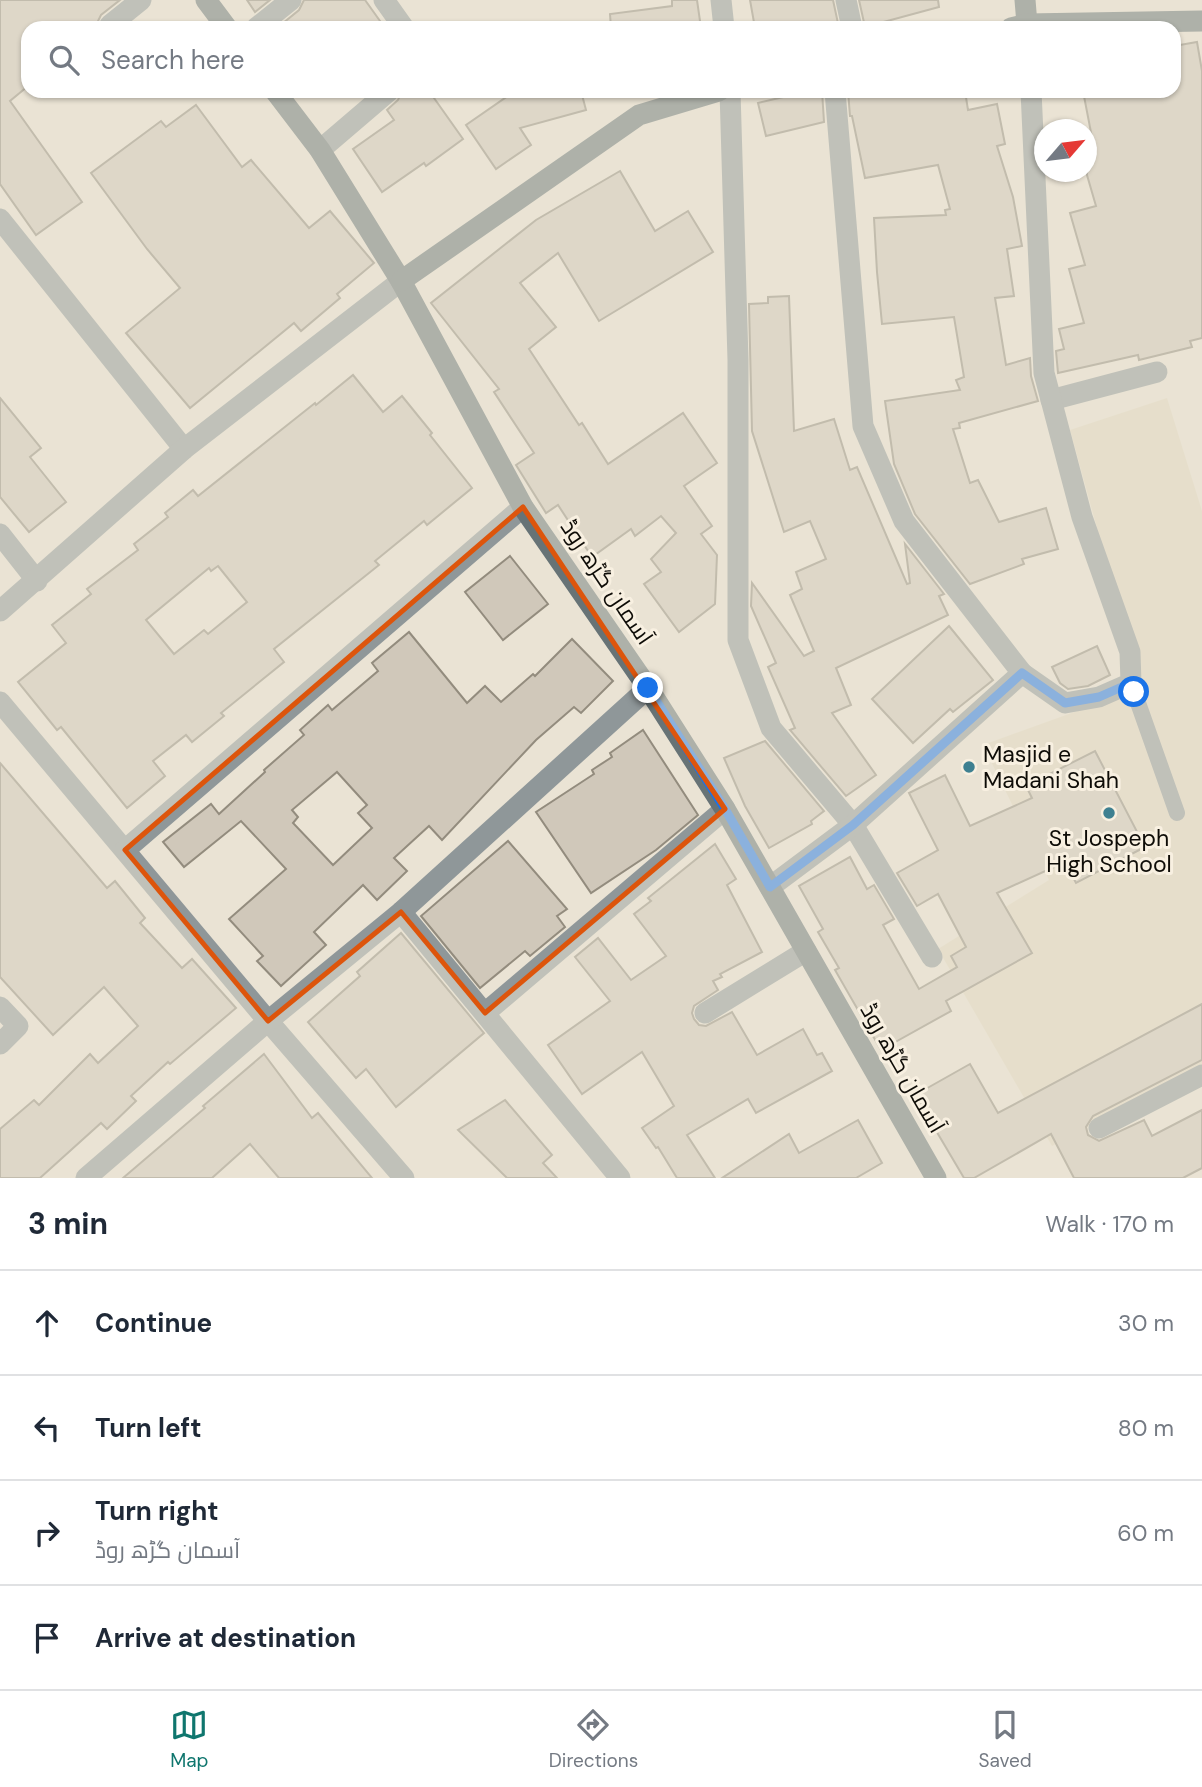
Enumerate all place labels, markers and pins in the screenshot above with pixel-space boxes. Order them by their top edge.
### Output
place label: Masjid e Madani Shah [983,739,1119,795]
marker: Masjid e Madani Shah [961,759,977,775]
marker: St Jospeph High School [1101,805,1117,821]
place label: St Jospeph High School [1046,823,1172,879]

